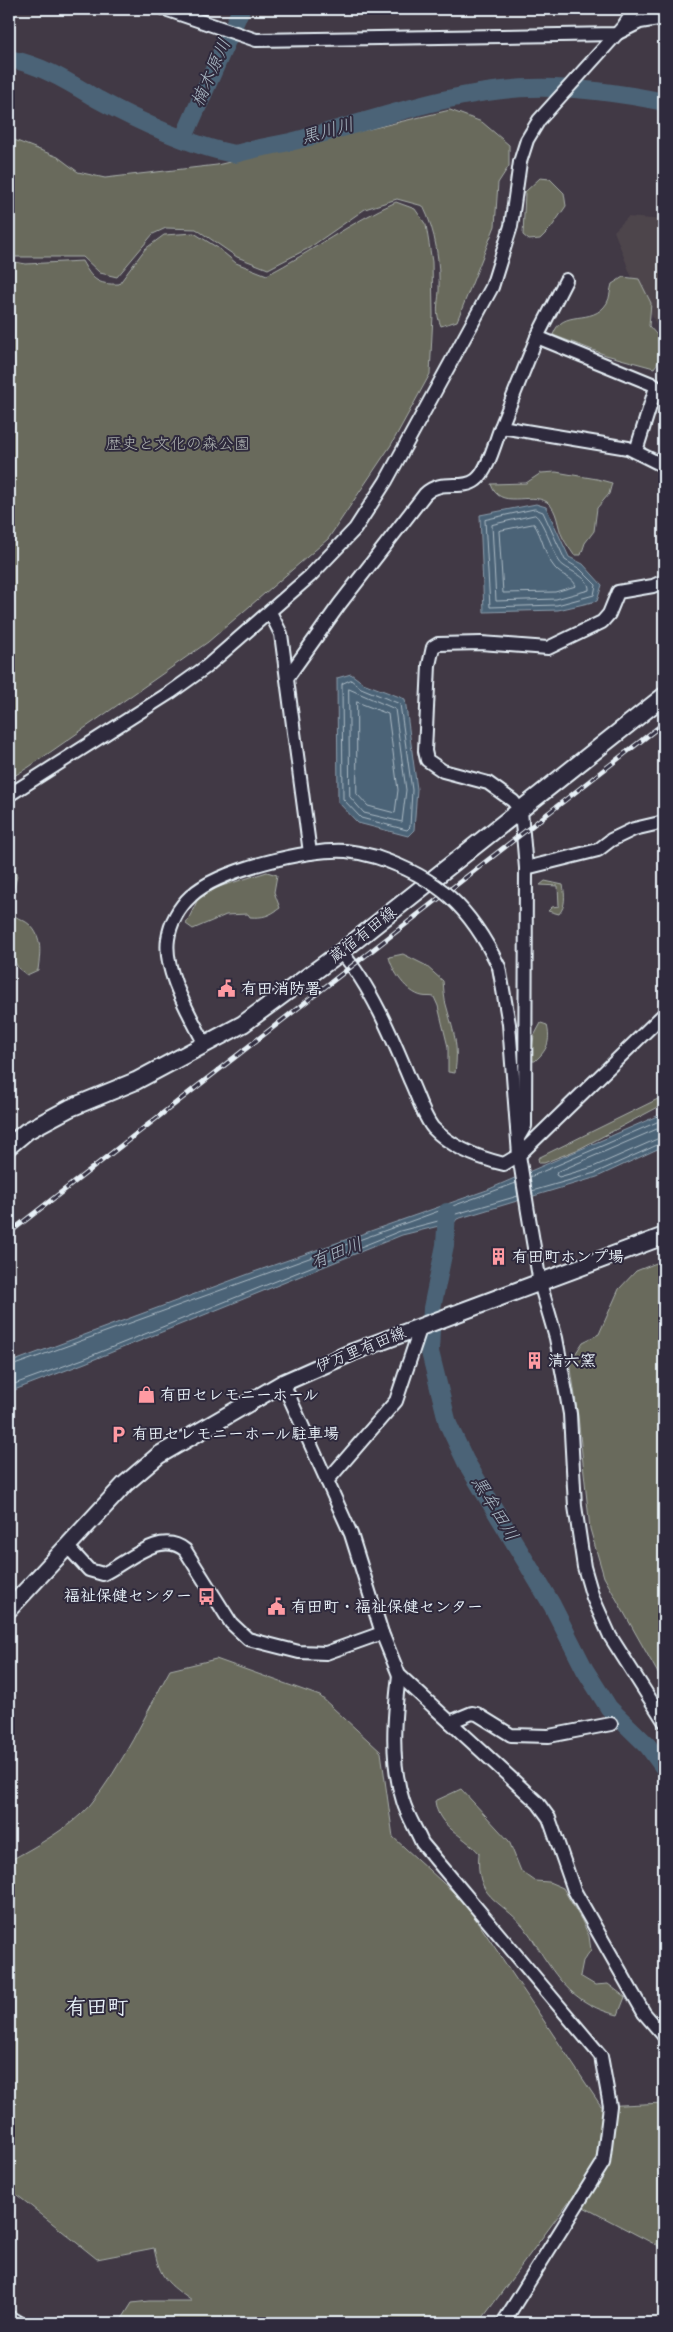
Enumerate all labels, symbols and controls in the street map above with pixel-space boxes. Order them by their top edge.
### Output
water label: 楠木原川 [184,34,240,112]
water label: 黒川川 [298,111,358,153]
park label: 歴史と文化の森公園 [106,432,250,457]
street label: 蔵宿有田線 [324,901,402,969]
place label: 有田消防署 [241,977,321,1002]
public building icon: 有田消防署 [217,979,237,999]
water label: 有田川 [307,1231,367,1277]
place label: 有田町ホンプ場 [512,1245,624,1270]
building icon: 有田町ホンプ場 [488,1247,508,1267]
street label: 伊万里有田線 [312,1320,410,1380]
place label: 清六窯 [548,1349,596,1374]
building icon: 清六窯 [524,1351,544,1371]
place label: 有田セレモニーホール [160,1383,319,1408]
shop icon: 有田セレモニーホール [136,1385,156,1405]
place label: 有田セレモニーホール駐車場 [132,1422,339,1447]
parking icon: 有田セレモニーホール駐車場 [108,1424,128,1444]
water label: 黒牟田川 [463,1471,525,1547]
place label: 福祉保健センター [64,1584,192,1609]
bus stop icon: 福祉保健センター [196,1586,216,1606]
place label: 有田町・福祉保健センター [291,1595,483,1620]
public building icon: 有田町・福祉保健センター [267,1597,287,1617]
district label: 有田町 [66,1992,129,2025]

